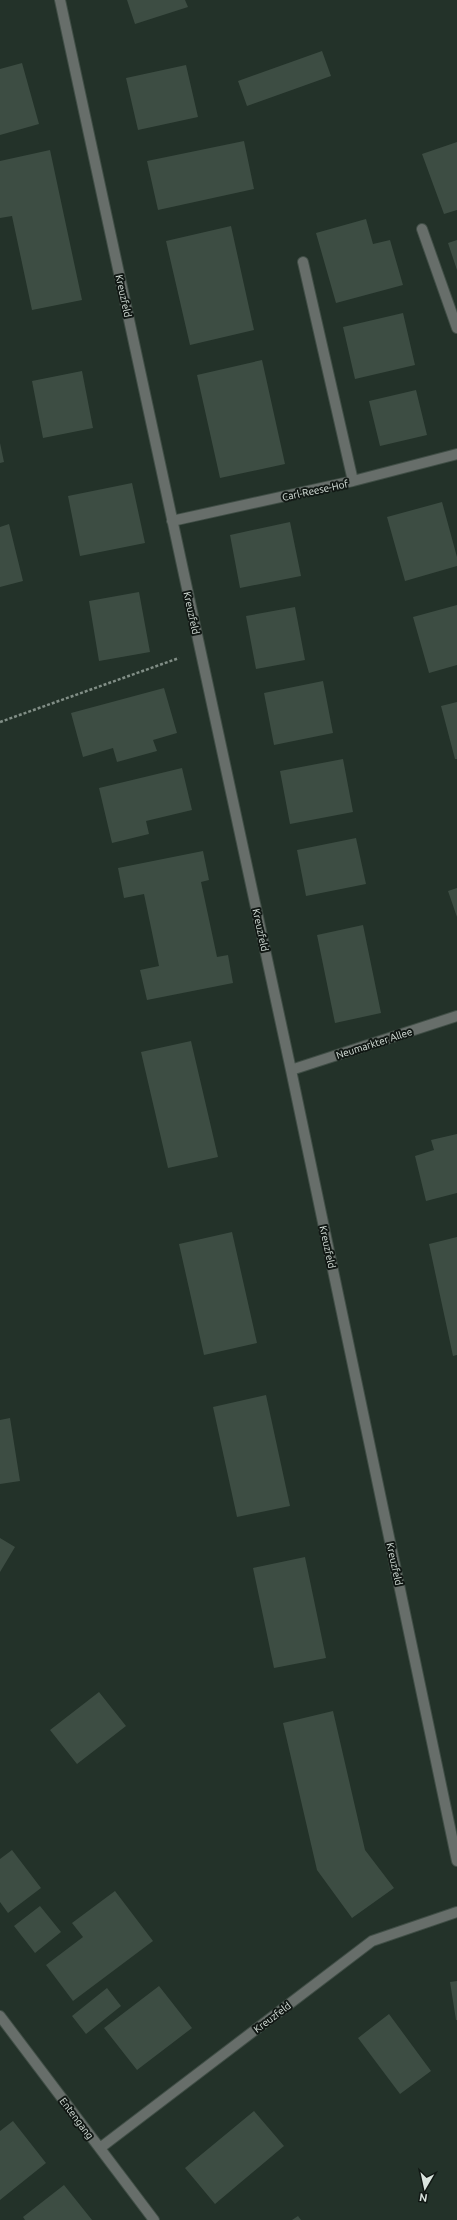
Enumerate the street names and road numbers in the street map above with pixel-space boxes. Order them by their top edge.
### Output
street label: Kreuzfeld [114,274,133,319]
street label: Carl-Reese-Hof [281,478,349,503]
street label: Kreuzfeld [182,591,201,636]
street label: Kreuzfeld [251,908,270,953]
street label: Neumarkter Allee [335,1026,414,1061]
street label: Kreuzfeld [318,1225,337,1270]
street label: Kreuzfeld [385,1542,404,1587]
street label: Kreuzfeld [252,2000,293,2035]
street label: Entengang [58,2095,96,2141]

